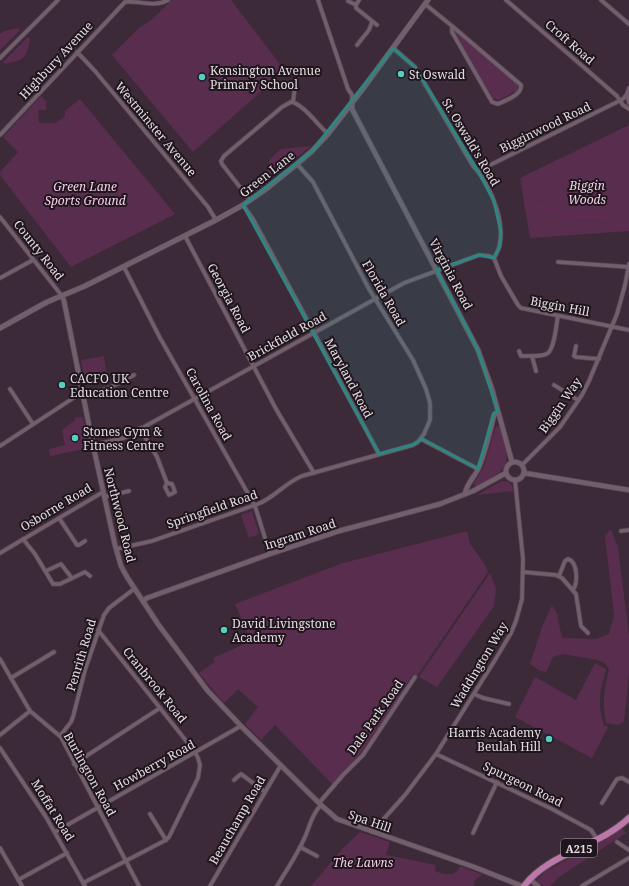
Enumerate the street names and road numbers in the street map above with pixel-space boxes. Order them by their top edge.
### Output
street label: Croft Road [542,16,599,69]
street label: Highbury Avenue [15,17,97,103]
street label: Westminster Avenue [111,78,201,180]
street label: St. Oswald's Road [438,95,504,190]
street label: Bigginwood Road [496,97,594,157]
street label: Green Lane [236,147,298,201]
street label: County Road [10,216,68,284]
street label: Virginia Road [425,235,477,313]
street label: Florida Road [358,257,410,330]
street label: Georgia Road [203,260,255,336]
street label: Biggin Hill [529,292,591,320]
street label: Brickfield Road [244,307,330,365]
street label: Maryland Road [321,335,377,421]
street label: Carolina Road [182,365,236,444]
street label: Biggin Way [535,374,586,436]
street label: Northwood Road [100,466,140,565]
street label: Osborne Road [17,479,95,535]
street label: Springfield Road [164,485,260,533]
street label: Ingram Road [262,514,338,554]
street label: Penrith Road [62,616,100,693]
street label: Waddington Way [446,618,512,711]
street label: Cranbrook Road [119,643,191,727]
street label: Dale Park Road [343,676,407,758]
street label: Burlington Road [60,729,120,820]
street label: Howberry Road [110,735,198,794]
street label: Spurgeon Road [480,757,566,811]
street label: Beauchamp Road [205,772,270,867]
street label: Moffat Road [27,776,79,845]
street label: Spa Hill [346,806,394,836]
road number: A215 [561,839,597,857]

